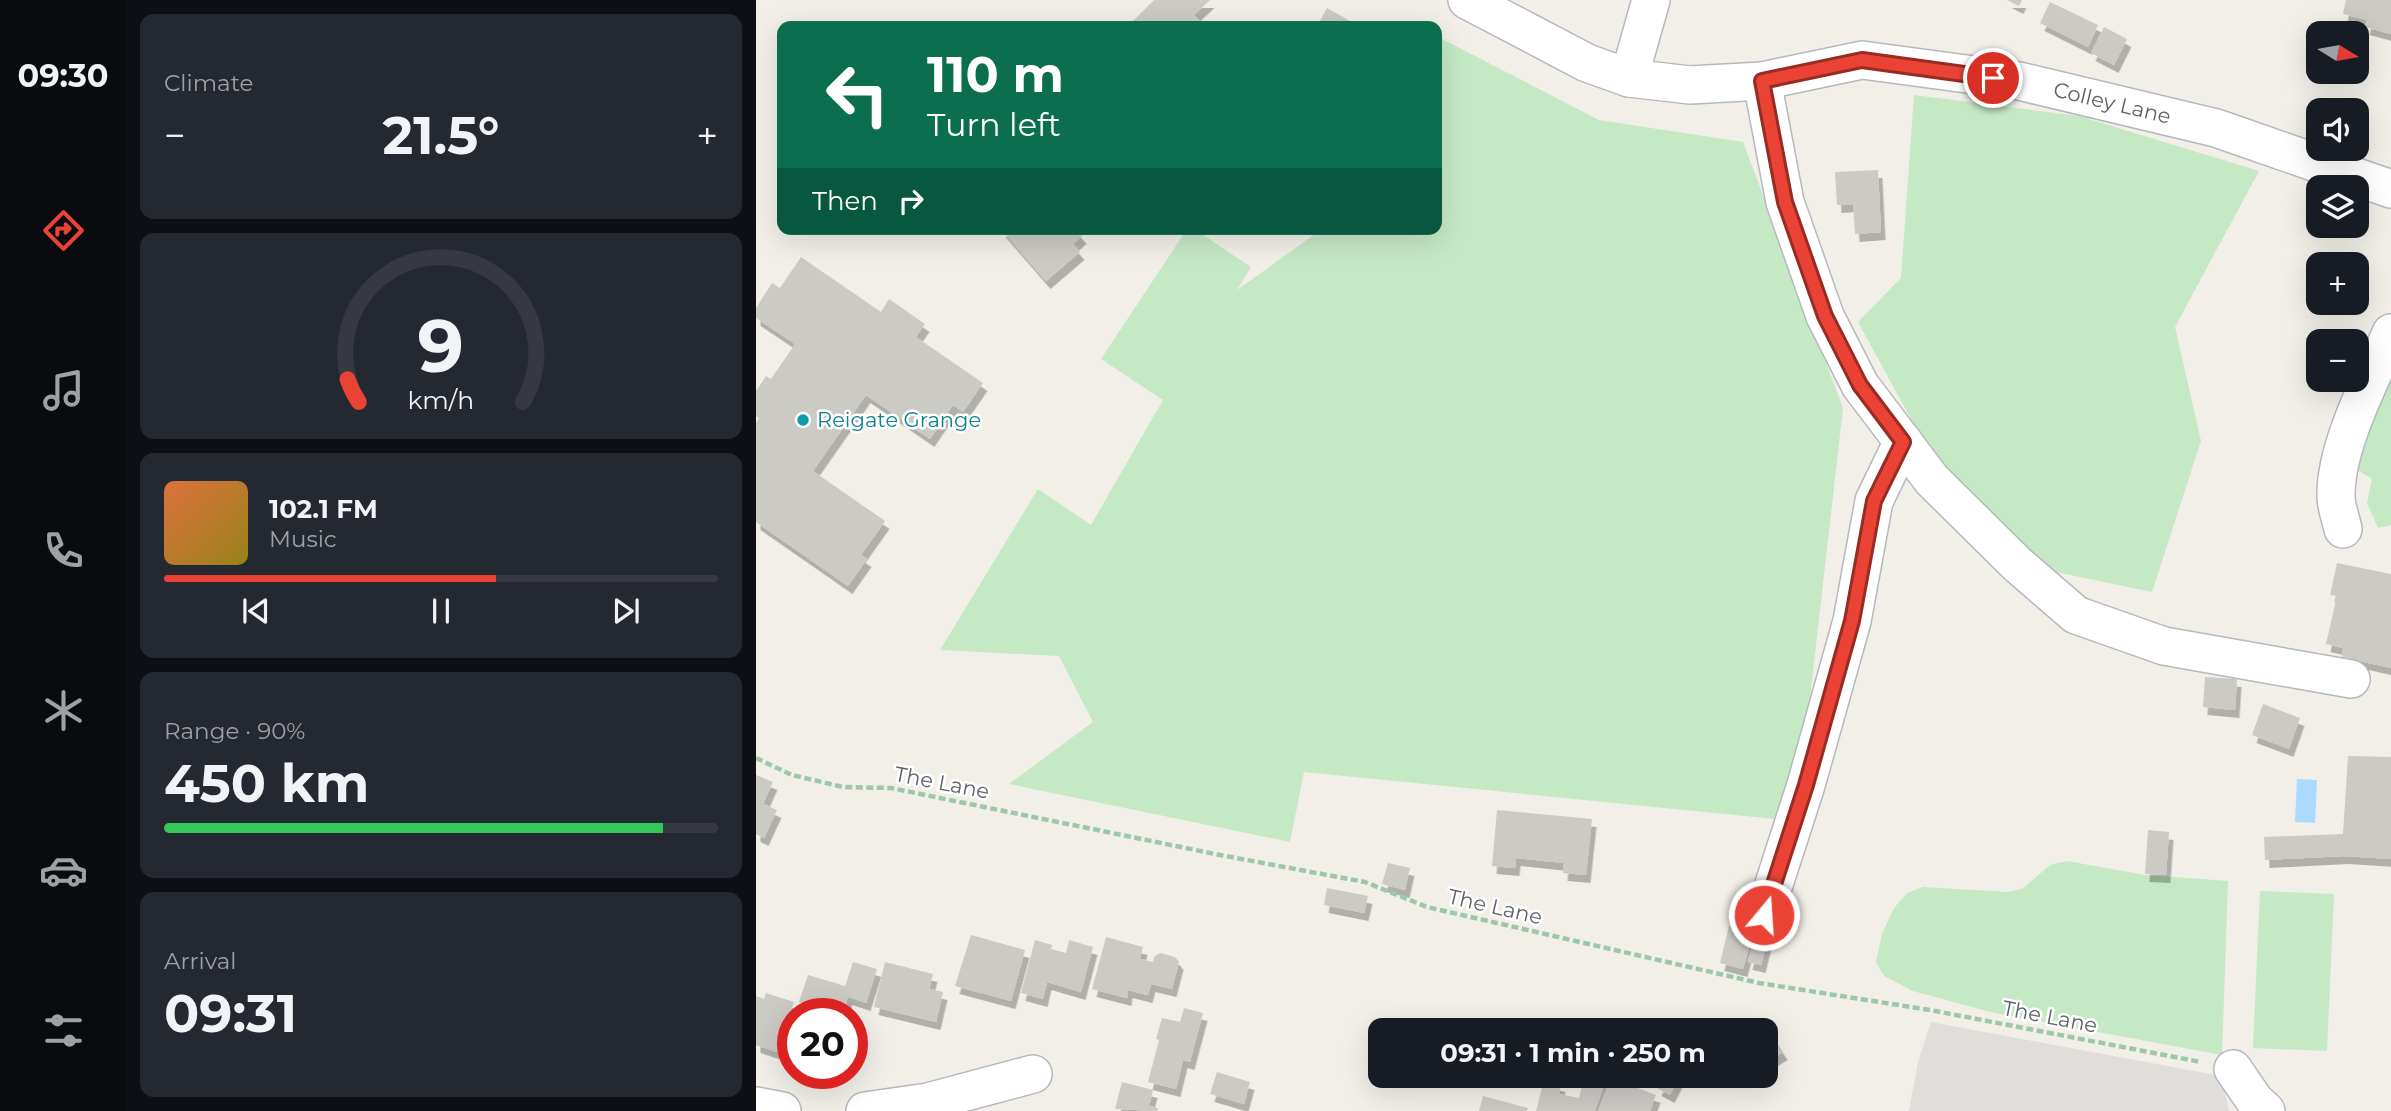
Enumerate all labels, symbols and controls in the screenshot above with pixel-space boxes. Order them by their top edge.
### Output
north arrow [2306,21,2370,84]
map controls [2306,21,2369,392]
text: 110 m [927,45,1064,104]
pin [1963,48,2023,108]
icon: left [812,49,903,140]
text: 09:30 [17,56,109,95]
icon: arrive [1974,59,2012,97]
text: Climate [164,69,253,97]
street label: Colley Lane [2051,77,2174,129]
button: sound [2306,98,2369,161]
text: 21.5° [382,104,500,167]
text: Turn left [927,105,1061,144]
text: − [164,112,186,159]
text: + [696,112,718,159]
button: layers [2306,175,2369,238]
icon: right [892,182,930,220]
text: Then [812,185,878,217]
icon: directions [39,206,88,255]
button: + [2306,252,2369,315]
text: 9 [418,303,464,391]
button: − [2306,329,2369,392]
icon: music [39,366,88,415]
text: km/h [408,385,474,415]
place label: Reigate Grange [817,407,981,432]
marker: Reigate Grange [795,412,811,428]
text: 102.1 FM [269,493,378,525]
text: Music [269,525,337,553]
icon: phone [39,526,88,575]
icon: previous [237,592,275,630]
icon: pause [422,592,460,630]
icon: next [607,592,645,630]
icon: climate [39,686,88,735]
text: Range · 90% [164,717,305,745]
text: 450 km [164,752,369,815]
street label: The Lane [893,761,992,804]
icon: car [39,846,88,895]
position arrow [1727,878,1801,952]
street label: The Lane [1445,884,1545,929]
text: Arrival [164,947,237,975]
text: 09:31 [164,982,297,1045]
street label: The Lane [2001,995,2100,1038]
speed limit sign: 20 [777,998,868,1089]
icon: filters [39,1006,88,1055]
text: 09:31 · 1 min · 250 m [1440,1037,1706,1069]

